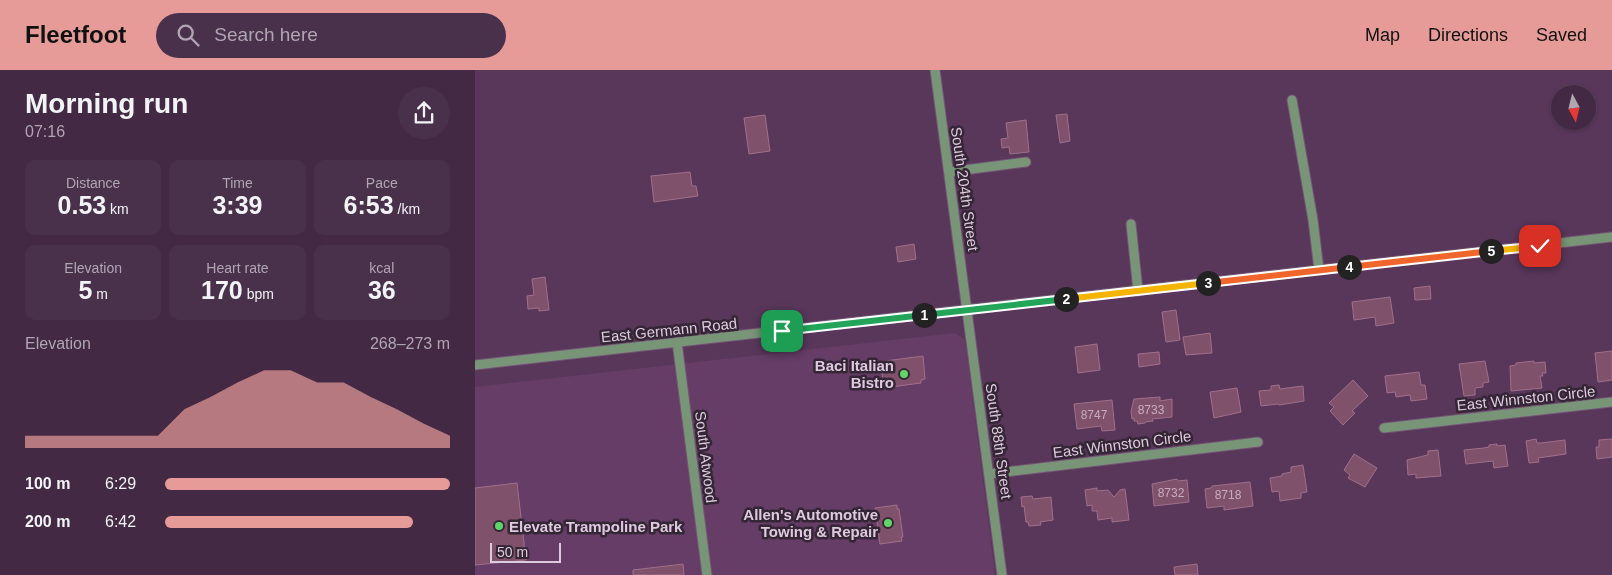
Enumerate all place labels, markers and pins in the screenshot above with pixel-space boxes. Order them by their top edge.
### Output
pin [1519,225,1561,267]
pin: 5 [1479,238,1503,264]
pin: 4 [1337,254,1361,280]
pin: 3 [1195,270,1221,296]
pin: 2 [1053,286,1079,312]
pin: 1 [911,302,937,328]
pin [761,310,803,352]
place label: Baci Italian Bistro [815,357,894,391]
marker: Baci Italian Bistro [898,368,910,380]
place label: Allen's Automotive Towing & Repair [743,506,878,540]
marker: Allen's Automotive Towing & Repair [882,517,894,529]
place label: Elevate Trampoline Park [509,518,683,535]
marker: Elevate Trampoline Park [493,520,505,532]

